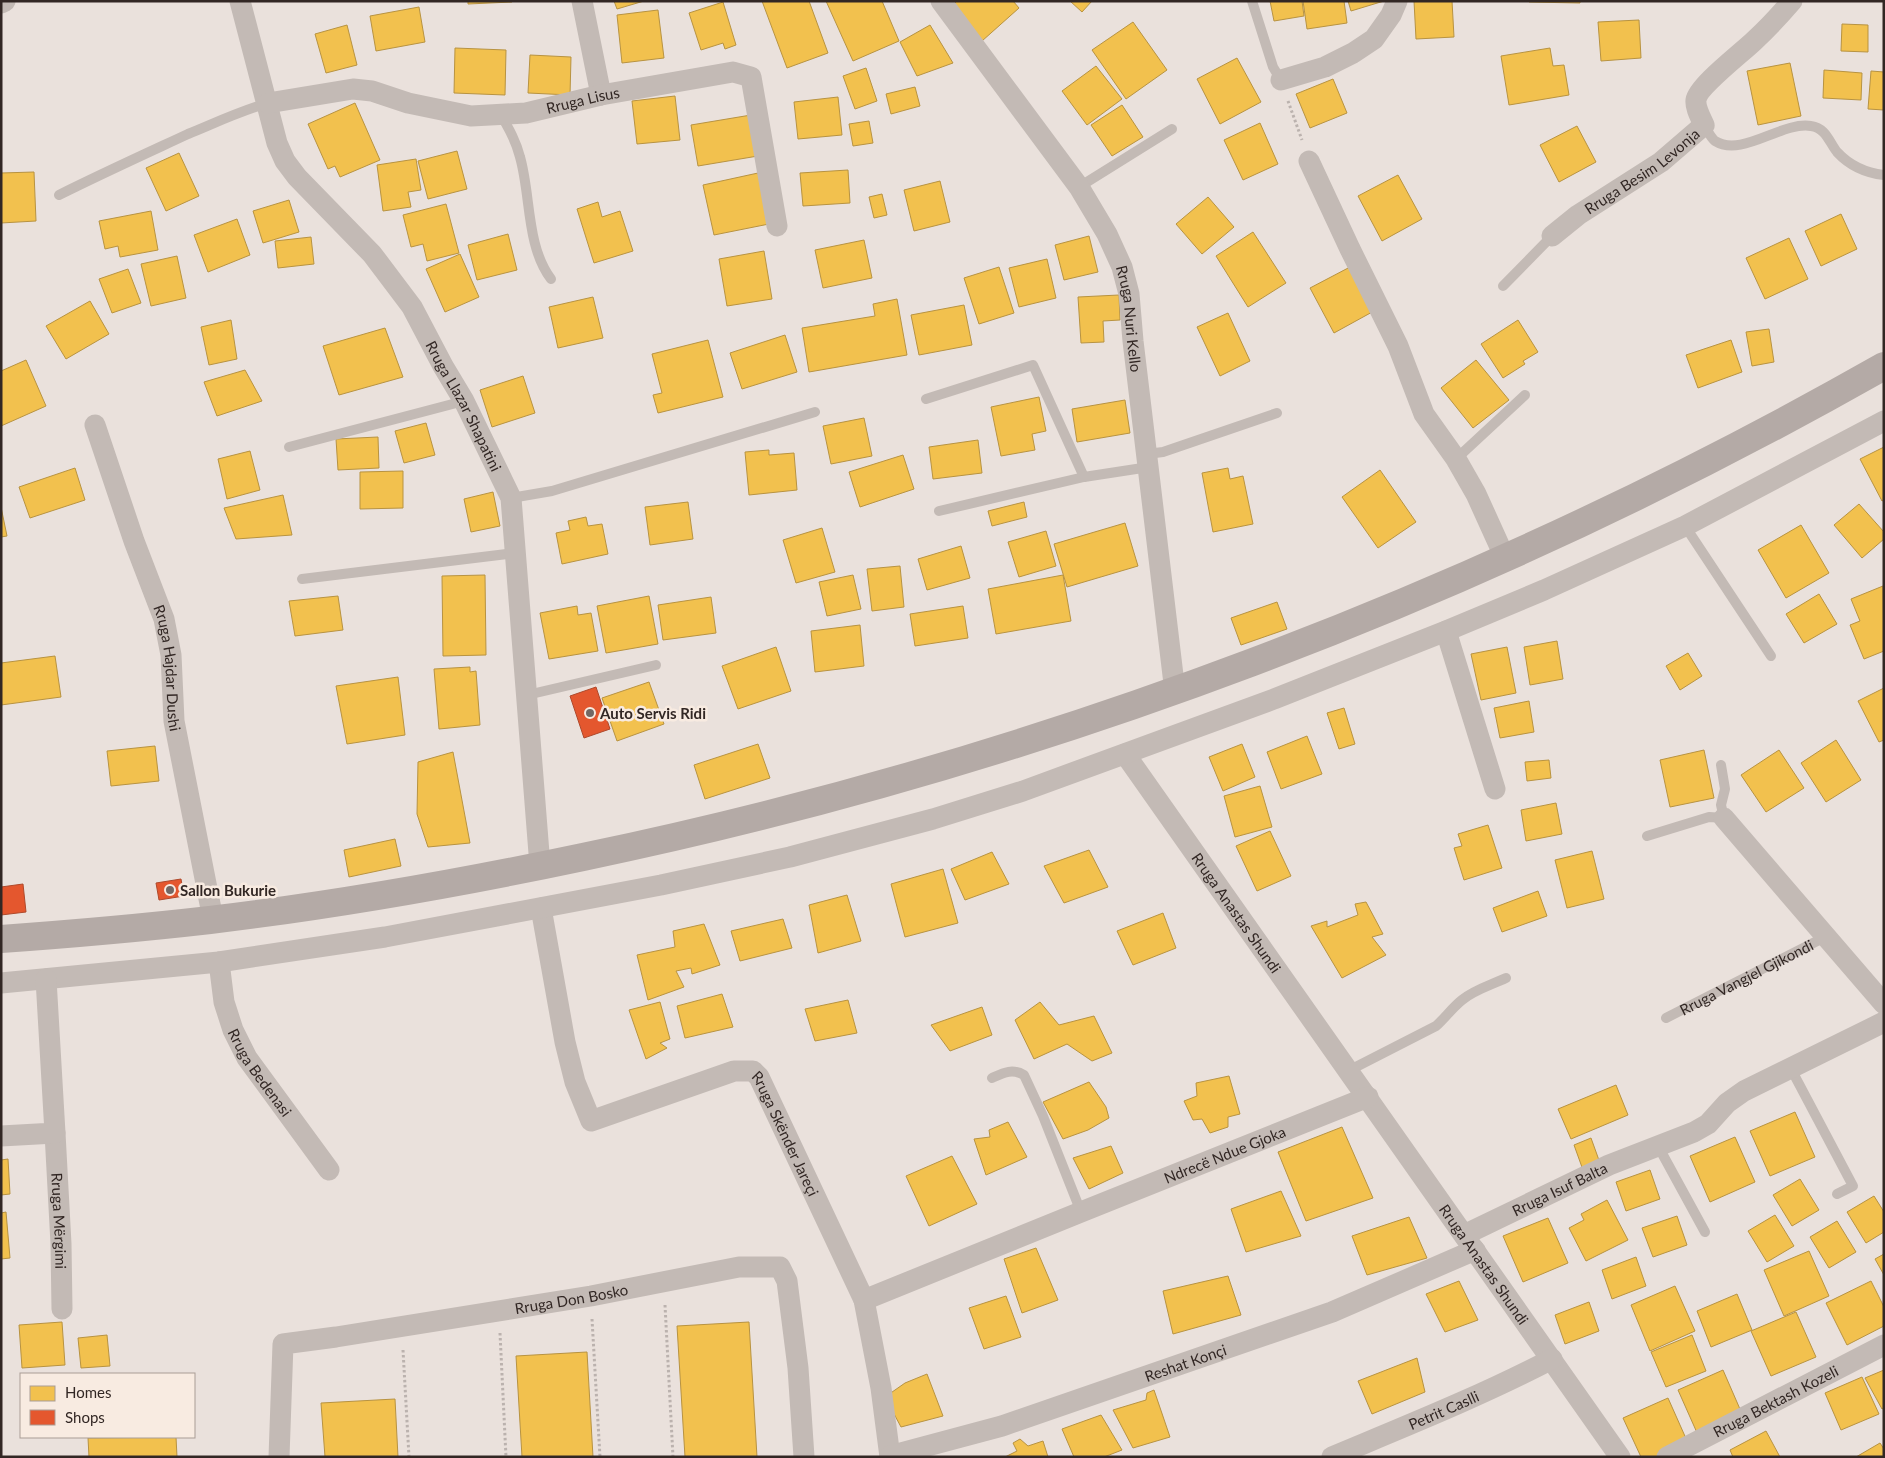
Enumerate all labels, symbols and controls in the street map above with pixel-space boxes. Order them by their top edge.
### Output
street label: Rruga Lisus [544,83,621,117]
street label: Rruga Besim Levonja [1581,124,1703,218]
street label: Rruga Nuri Kello [1113,263,1146,373]
street label: Rruga Llazar Shapatini [422,337,506,474]
street label: Rruga Hajdar Dushi [150,602,185,733]
place label: Auto Servis Ridi [599,704,706,722]
marker: Auto Servis Ridi [584,707,596,719]
street label: Rruga Anastas Shundi [1188,849,1285,976]
place label: Sallon Bukurie [180,881,276,899]
marker: Sallon Bukurie [164,884,176,896]
street label: Rruga Vangjel Gjikondi [1676,936,1816,1019]
street label: Rruga Bedenasi [225,1025,296,1120]
street label: Rruga Skënder Jareçi [749,1067,823,1199]
street label: Ndrecë Ndue Gjoka [1161,1122,1288,1187]
street label: Rruga Isuf Balta [1509,1158,1610,1219]
street label: Rruga Mërgimi [48,1172,70,1269]
street label: Rruga Anastas Shundi [1436,1201,1533,1328]
street label: Rruga Don Bosko [513,1280,630,1317]
street label: Reshat Konçi [1142,1340,1229,1385]
street label: Rruga Bektash Kozeli [1710,1361,1841,1441]
legend [20,1373,195,1438]
text: Homes [65,1383,111,1401]
street label: Petrit Caslli [1406,1387,1481,1433]
text: Shops [65,1408,105,1426]

